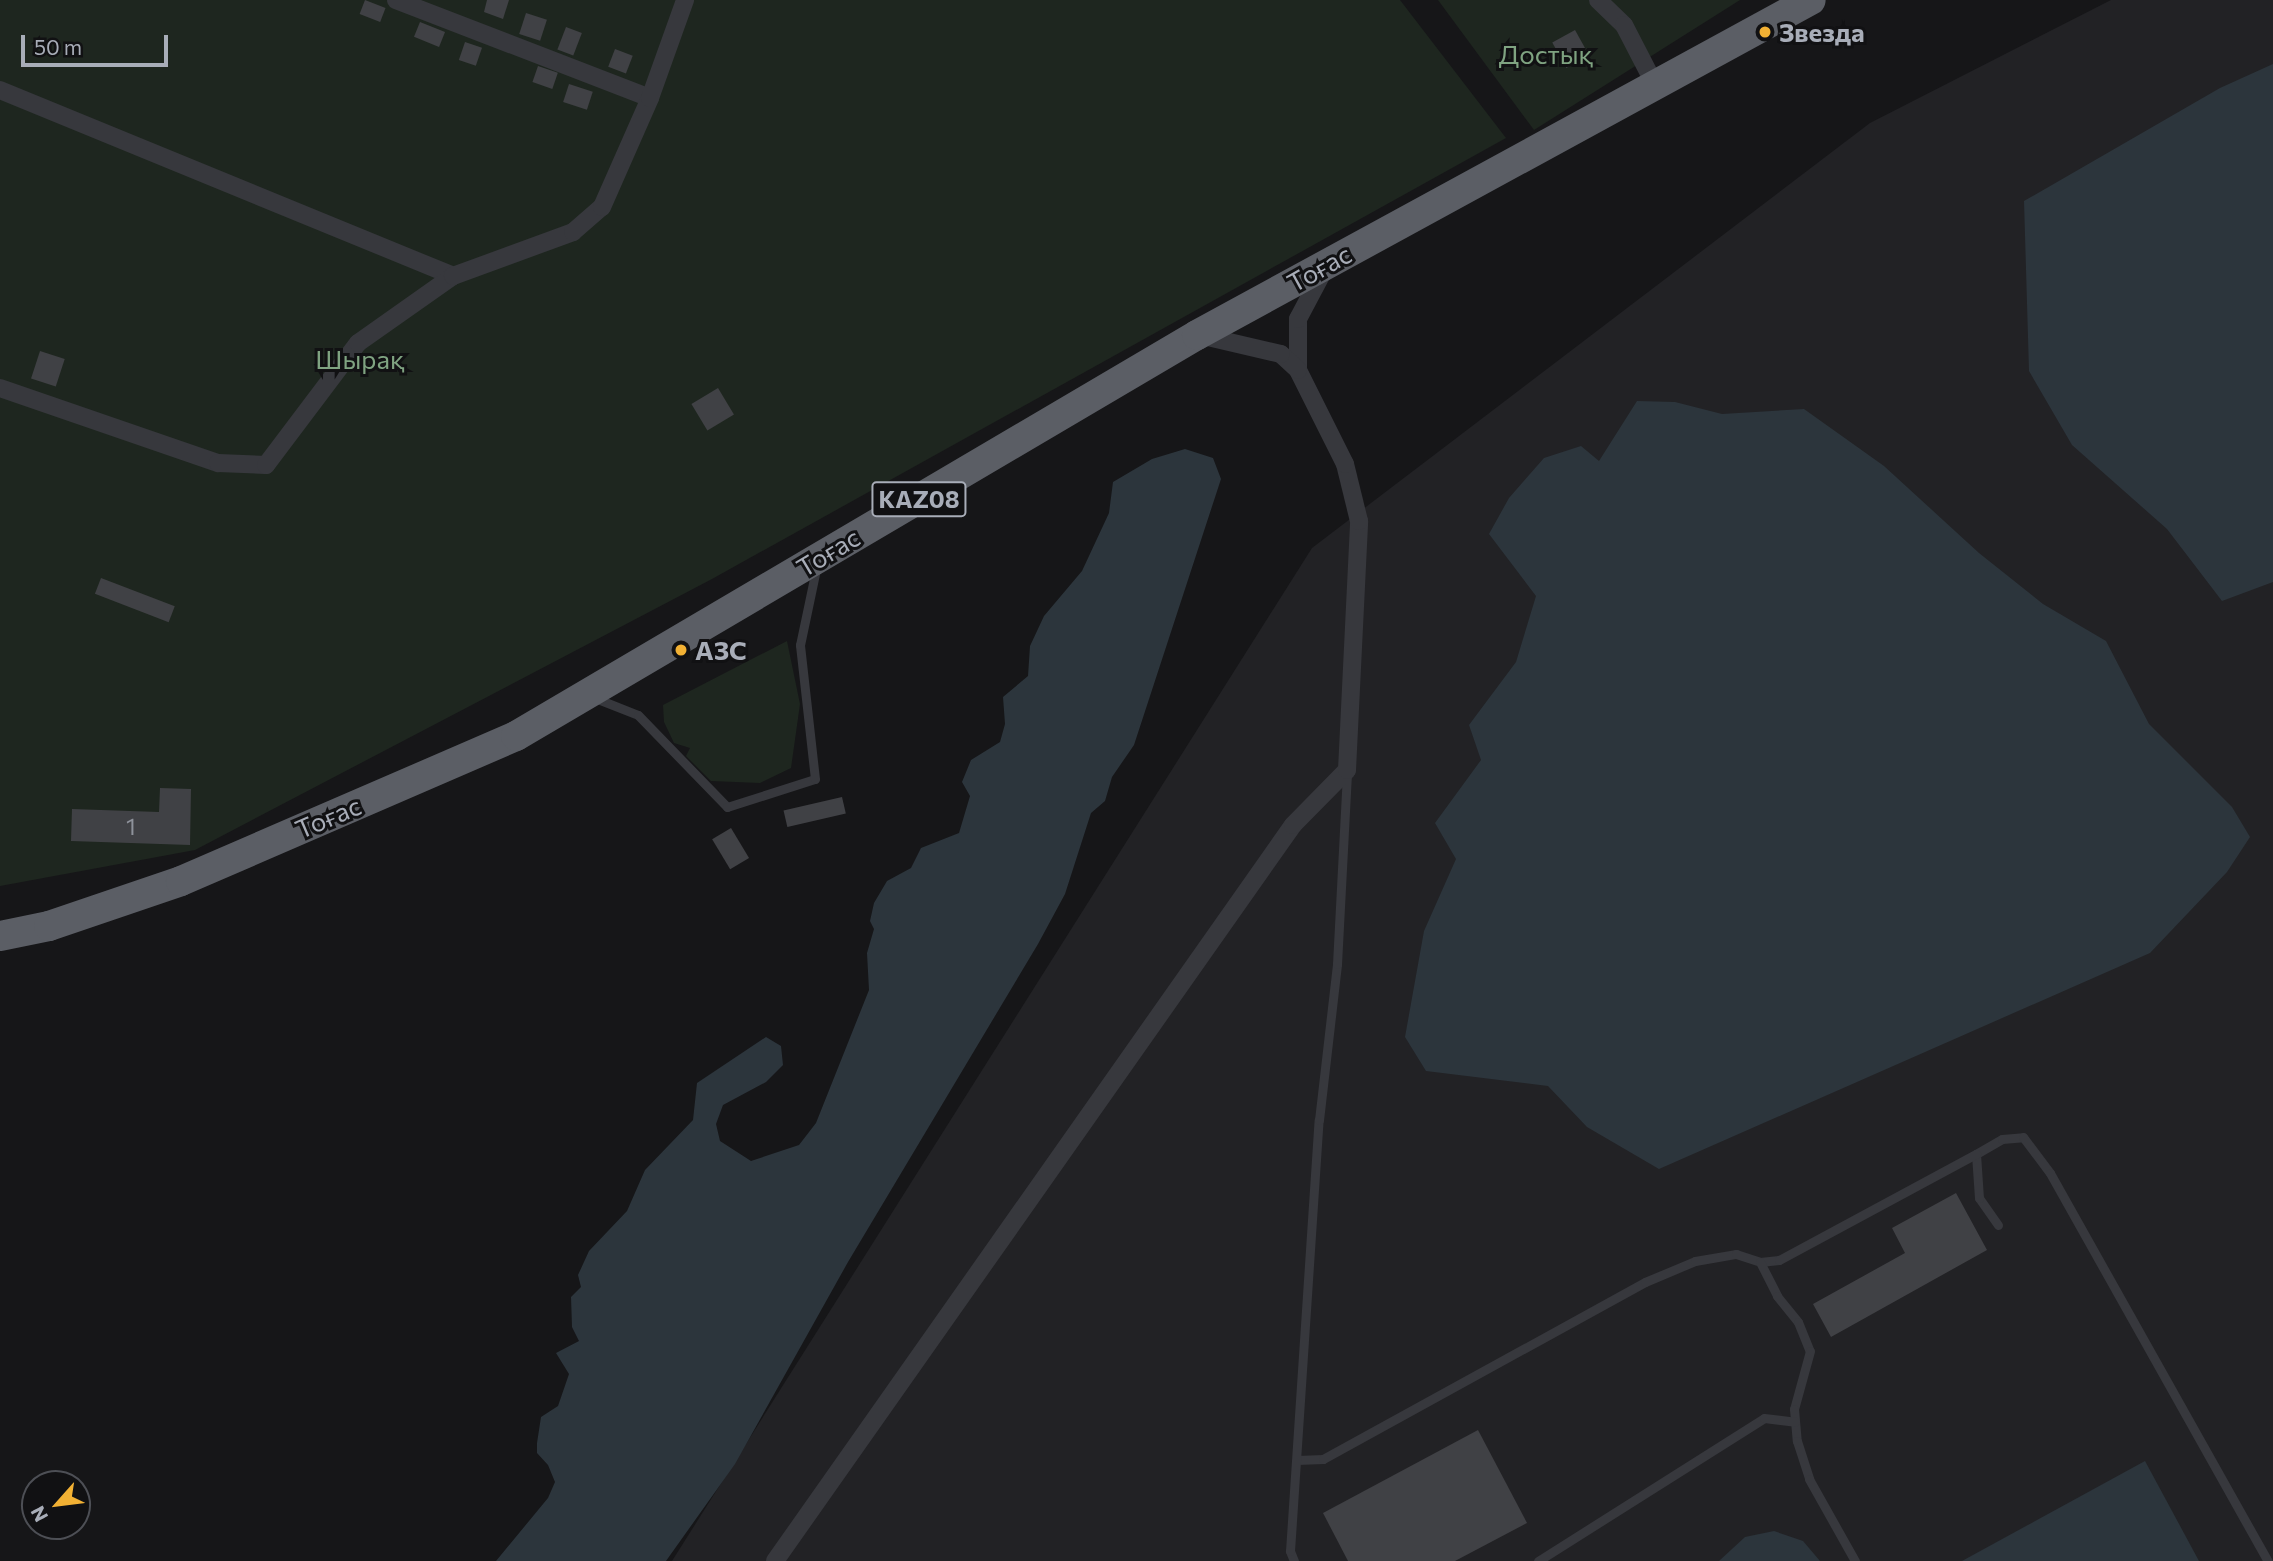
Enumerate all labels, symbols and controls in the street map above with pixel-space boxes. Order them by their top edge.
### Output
place label: Звезда [1779,16,1865,48]
scale bar [24,21,172,65]
marker: Звезда [1757,24,1773,40]
text: 50 m [34,34,82,59]
park label: Достық [1499,38,1593,70]
street label: Тоғас [1282,238,1356,298]
park label: Шырақ [315,343,405,375]
road number: KAZ08 [870,478,968,520]
street label: Тоғас [791,521,865,583]
place label: АЗС [695,634,747,666]
marker: АЗС [673,642,689,658]
street label: Тоғас [291,789,365,845]
house number: 1 [126,812,136,840]
north arrow [21,1470,91,1540]
text: N [25,1502,52,1526]

